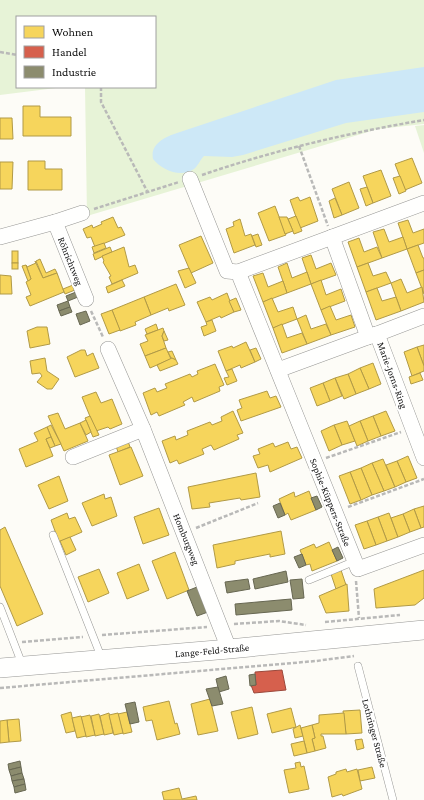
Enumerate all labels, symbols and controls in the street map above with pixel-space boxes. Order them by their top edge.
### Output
legend [16,16,156,88]
text: Wohnen [52,25,94,39]
text: Handel [52,45,87,59]
text: Industrie [52,65,96,79]
street label: Röhrichtweg [56,235,85,287]
street label: Marie-Jorns-Ring [375,340,410,410]
street label: Sophie-Küppers-Straße [308,457,353,548]
street label: Homburgweg [171,512,202,567]
street label: Lange-Feld-Straße [174,642,250,659]
street label: Lothringer Straße [360,698,389,769]

